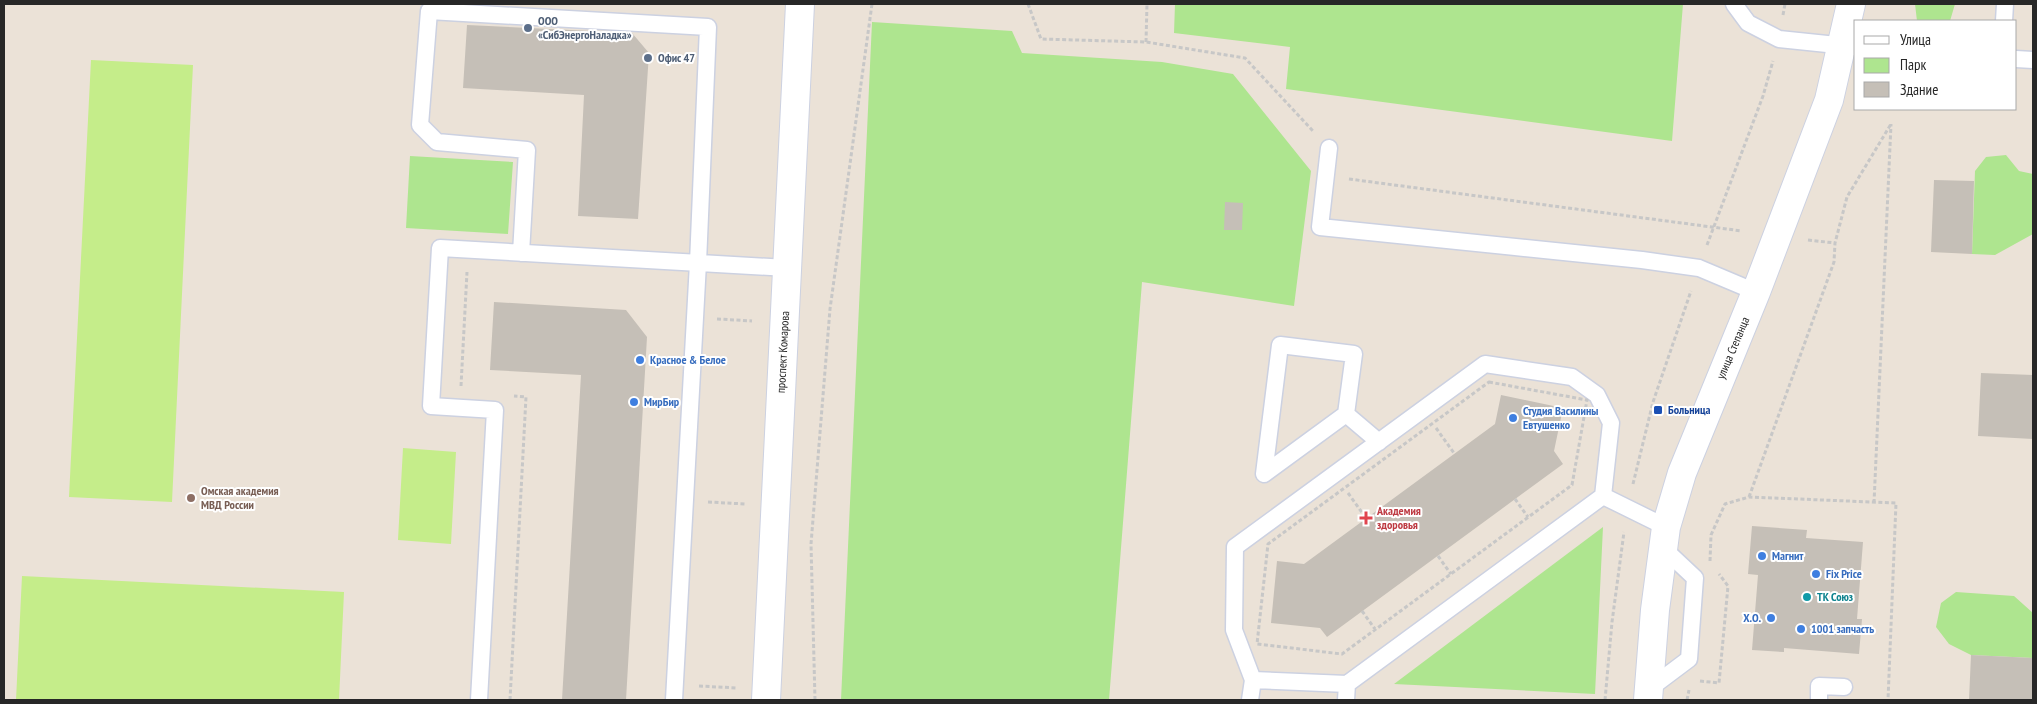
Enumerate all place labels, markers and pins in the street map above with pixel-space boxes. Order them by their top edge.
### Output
place label: ООО «СибЭнергоНаладка» [538,13,632,42]
marker: ООО «СибЭнергоНаладка» [522,22,534,34]
place label: Офис 47 [658,50,695,65]
marker: Офис 47 [642,52,654,64]
place label: Красное & Белое [650,352,726,367]
marker: Красное & Белое [634,354,646,366]
place label: МирБир [644,394,680,409]
marker: МирБир [628,396,640,408]
place label: Больница [1668,402,1710,417]
place label: Студия Василины Евтушенко [1523,403,1598,432]
marker: Больница [1652,404,1664,416]
marker: Студия Василины Евтушенко [1507,412,1519,424]
place label: Омская академия МВД России [201,483,279,512]
marker: Омская академия МВД России [185,492,197,504]
place label: Академия здоровья [1376,503,1421,532]
marker: Академия здоровья [1359,511,1373,525]
place label: Магнит [1772,548,1804,563]
marker: Магнит [1756,550,1768,562]
place label: Fix Price [1826,566,1862,581]
marker: Fix Price [1810,568,1822,580]
place label: ТК Союз [1817,589,1853,604]
marker: ТК Союз [1801,591,1813,603]
place label: X.O. [1743,610,1761,625]
marker: X.O. [1765,612,1777,624]
place label: 1001 запчасть [1811,621,1874,636]
marker: 1001 запчасть [1795,623,1807,635]

